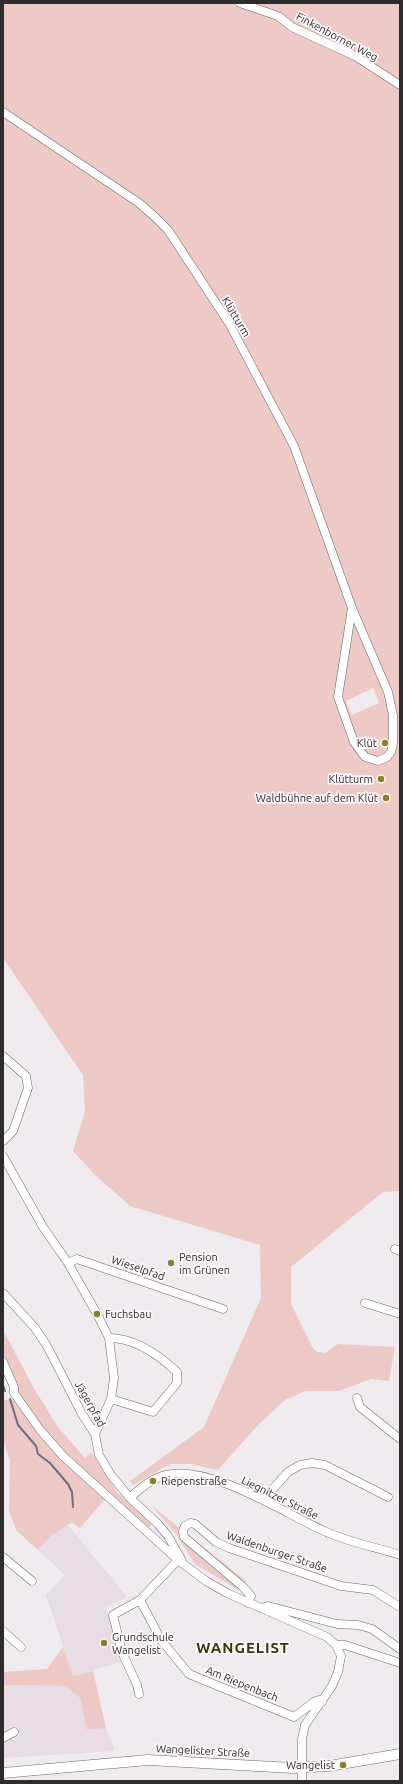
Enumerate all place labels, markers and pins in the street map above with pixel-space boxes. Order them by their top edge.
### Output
place label: Klüt [357,736,377,750]
marker: Klüt [380,738,390,748]
place label: Klütturm [329,772,373,786]
marker: Klütturm [376,774,386,784]
place label: Waldbühne auf dem Klüt [256,791,378,805]
marker: Waldbühne auf dem Klüt [381,793,391,803]
place label: Pension im Grünen [179,1250,230,1276]
marker: Pension im Grünen [166,1258,176,1268]
place label: Fuchsbau [105,1307,151,1321]
marker: Fuchsbau [92,1309,102,1319]
place label: Riepenstraße [161,1474,227,1488]
marker: Riepenstraße [148,1476,158,1486]
place label: Grundschule Wangelist [112,1630,174,1656]
marker: Grundschule Wangelist [99,1638,109,1648]
place label: Wangelist [286,1758,335,1772]
marker: Wangelist [338,1760,348,1770]

